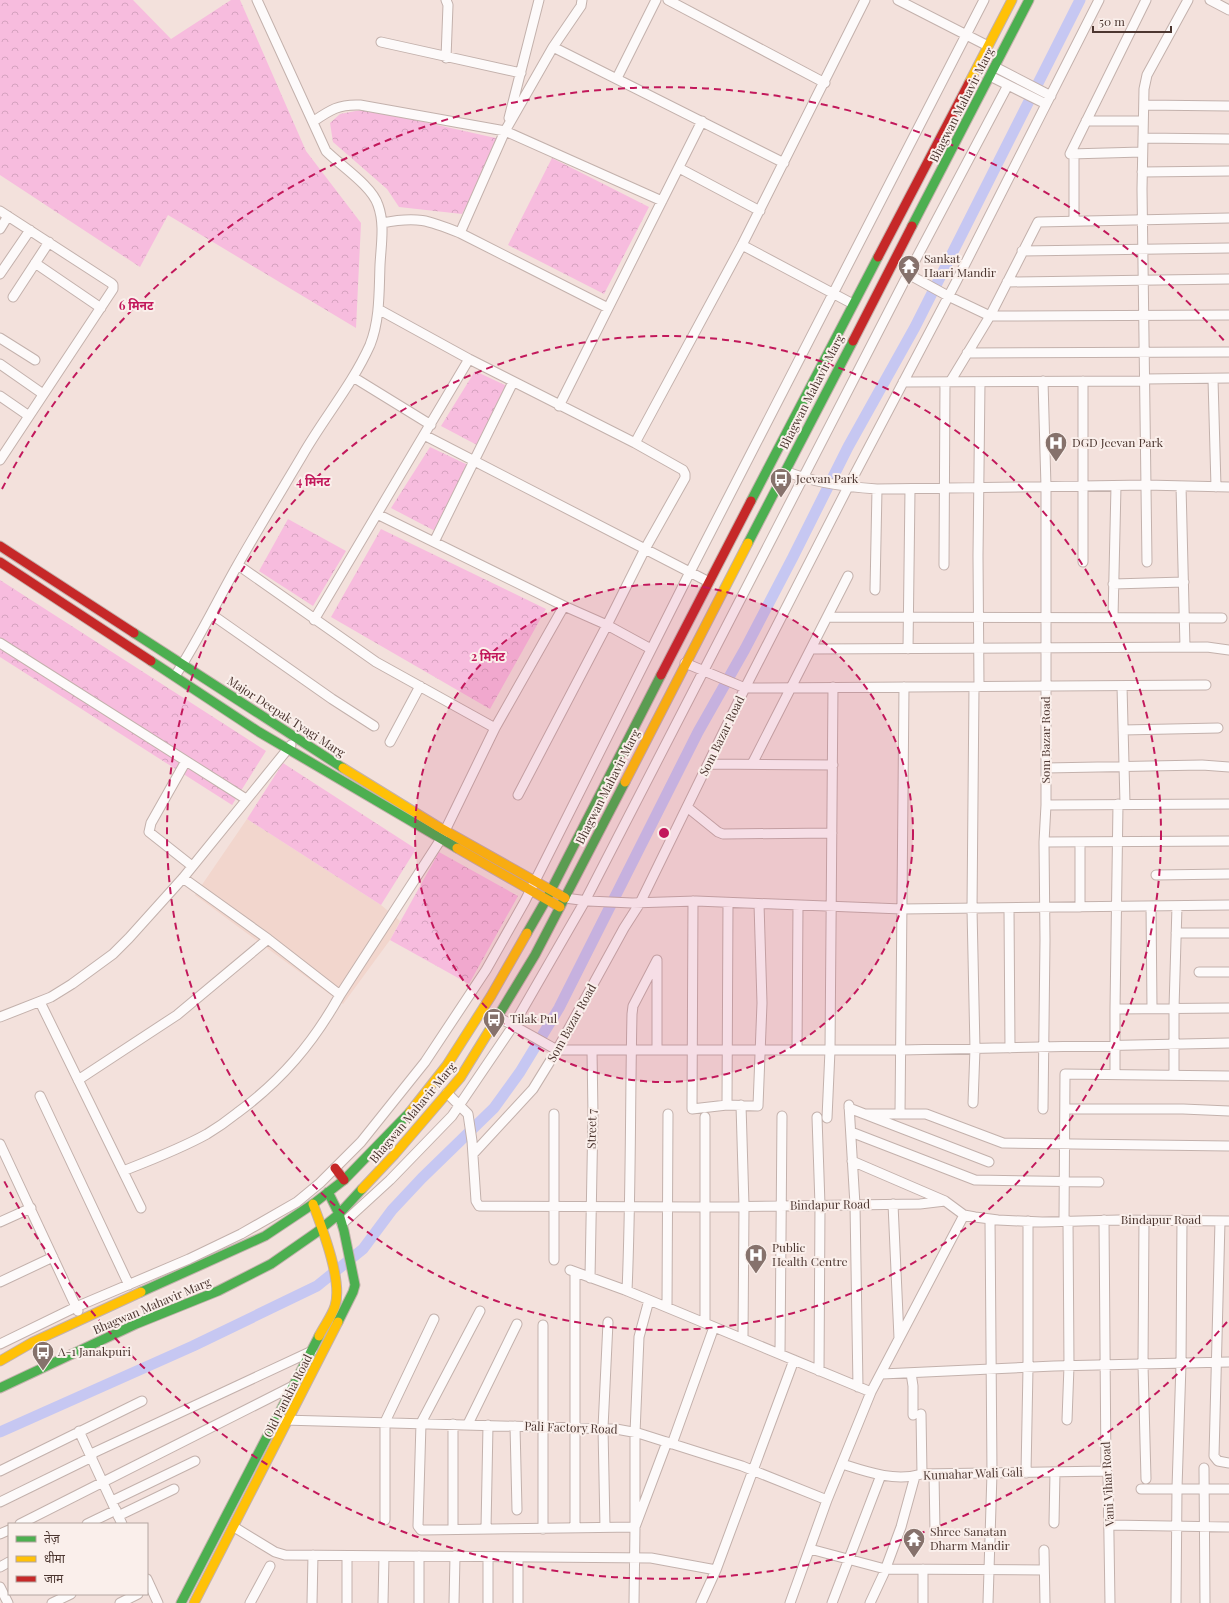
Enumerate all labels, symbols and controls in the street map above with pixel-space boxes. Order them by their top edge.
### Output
scale bar [1093,8,1171,34]
text: 50 m [1099,13,1125,29]
street label: Bhagwan Mahavir Marg [925,44,997,165]
place label: Sankat Haari Mandir [924,250,997,280]
temple icon: Sankat Haari Mandir [896,253,922,286]
text: 6 मिनट [119,297,154,313]
street label: Bhagwan Mahavir Marg [775,331,847,452]
hospital icon: DGD Jeevan Park [1043,430,1069,463]
place label: DGD Jeevan Park [1072,434,1164,450]
bus stop icon: Jeevan Park [768,466,794,499]
place label: Jeevan Park [795,470,859,486]
text: 4 मिनट [296,473,331,489]
text: 2 मिनट [471,648,506,664]
street label: Major Deepak Tyagi Marg [225,672,349,761]
street label: Som Bazar Road [695,693,747,778]
street label: Som Bazar Road [1037,696,1053,784]
street label: Bhagwan Mahavir Marg [571,726,643,847]
centre of rings [657,826,671,840]
street label: Som Bazar Road [543,980,599,1065]
bus stop icon: Tilak Pul [481,1006,507,1039]
place label: Tilak Pul [510,1010,558,1026]
street label: Bhagwan Mahavir Marg [365,1058,460,1166]
street label: Street 7 [583,1109,599,1149]
street label: Bindapur Road [790,1195,870,1213]
street label: Bindapur Road [1121,1211,1201,1227]
place label: Public Health Centre [772,1239,848,1269]
hospital icon: Public Health Centre [743,1242,769,1275]
street label: Bhagwan Mahavir Marg [90,1273,214,1337]
bus stop icon: A-1 Janakpuri [30,1339,56,1372]
place label: A-1 Janakpuri [57,1343,132,1359]
street label: Old Pankha Road [259,1351,315,1440]
street label: Pali Factory Road [524,1417,618,1437]
street label: Vani Vihar Road [1097,1441,1117,1528]
street label: Kumahar Wali Gali [923,1463,1024,1483]
legend [8,1523,148,1595]
place label: Shree Sanatan Dharm Mandir [930,1523,1011,1553]
temple icon: Shree Sanatan Dharm Mandir [901,1526,927,1559]
text: तेज़ [44,1530,61,1546]
text: धीमा [44,1550,66,1566]
text: जाम [44,1570,64,1586]

